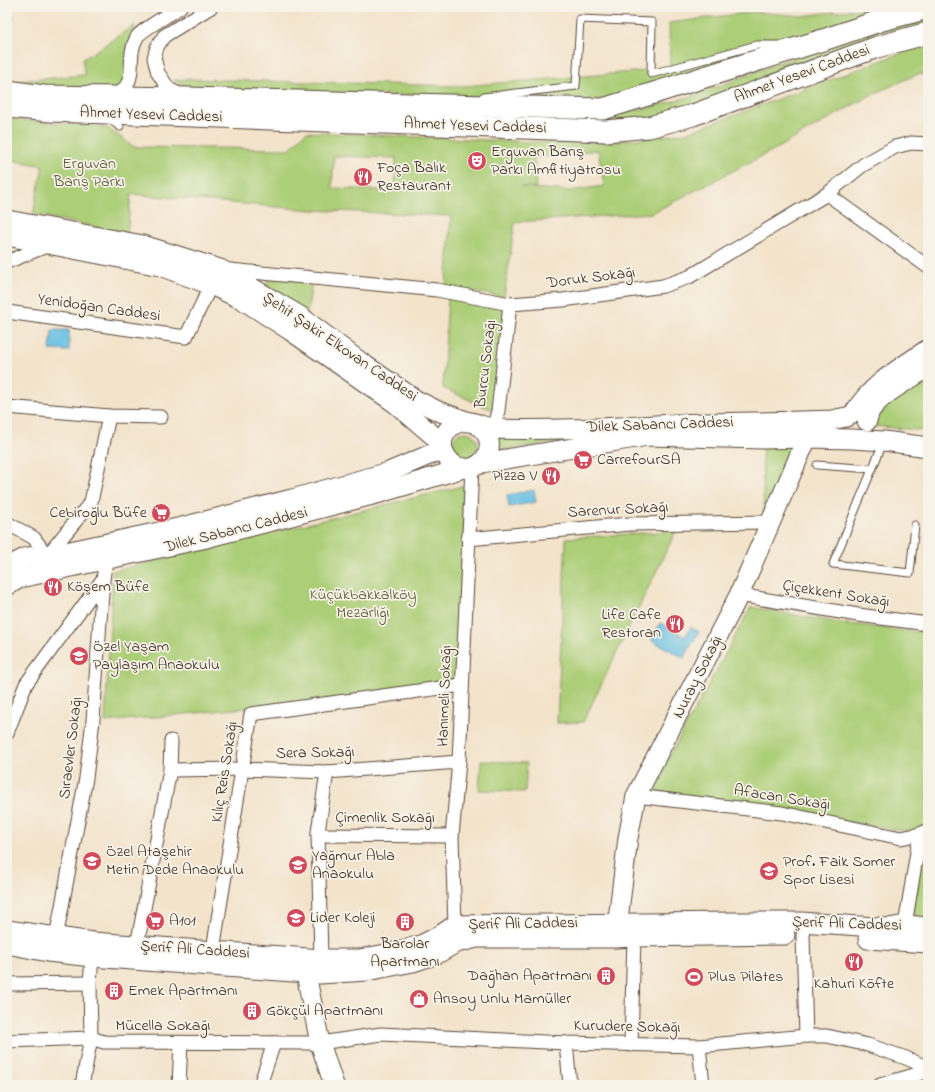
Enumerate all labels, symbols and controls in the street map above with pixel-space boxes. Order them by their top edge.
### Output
street label: Ahmet Yesevi Caddesi [731,38,873,110]
street label: Ahmet Yesevi Caddesi [79,101,223,129]
street label: Ahmet Yesevi Caddesi [403,112,547,140]
place label: Erguvan Barış Parkı Amfitiyatrosu [491,140,621,182]
theatre icon: Erguvan Barış Parkı Amfitiyatrosu [466,150,488,172]
park label: Erguvan Barış Parkı [52,152,125,194]
place label: Foça Balık Restaurant [376,156,452,198]
restaurant icon: Foça Balık Restaurant [352,166,374,188]
street label: Doruk Sokağı [544,261,637,295]
street label: Şehit Şakir Elkovan Caddesi [257,286,423,408]
street label: Yenidoğan Caddesi [36,287,162,329]
street label: Burcu Sokağı [469,318,503,411]
street label: Dilek Sabancı Caddesi [585,410,734,440]
place label: CarrefourSA [597,448,681,472]
supermarket icon: CarrefourSA [572,449,594,471]
place label: Pizza V [492,464,537,488]
restaurant icon: Pizza V [540,465,562,487]
street label: Sarenur Sokağı [567,495,669,525]
place label: Cebiroğlu Büfe [50,501,148,525]
street label: Dilek Sabancı Caddesi [161,501,310,560]
supermarket icon: Cebiroğlu Büfe [150,502,172,524]
street label: Çiçekkent Sokağı [781,574,891,614]
place label: Köşem Büfe [67,575,150,599]
restaurant icon: Köşem Büfe [42,576,64,598]
park label: Küçükbakkalköy Mezarlığı [310,583,416,625]
place label: Life Cafe Restoran [602,603,662,645]
restaurant icon: Life Cafe Restoran [664,613,686,635]
street label: Nuray Sokağı [667,631,729,723]
place label: Özel Yaşam Paylaşım Anaokulu [93,635,220,677]
school or university icon: Özel Yaşam Paylaşım Anaokulu [68,645,90,667]
street label: Hanımeli Sokağı [431,645,459,747]
street label: Sıraevler Sokağı [53,695,89,800]
street label: Kılıç Reis Sokağı [205,720,245,824]
street label: Sera Sokağı [275,740,355,766]
street label: Afacan Sokağı [732,779,832,817]
street label: Çimenlik Sokağı [335,806,435,830]
place label: Özel Ataşehir Metin Dede Anaokulu [106,840,244,882]
place label: Yağmur Abla Anaokulu [312,844,395,886]
school or university icon: Özel Ataşehir Metin Dede Anaokulu [81,850,103,872]
place label: Prof. Faik Somer Spor Lisesi [783,850,895,892]
school or university icon: Yağmur Abla Anaokulu [287,854,309,876]
school or university icon: Prof. Faik Somer Spor Lisesi [758,860,780,882]
place label: Lider Koleji [310,906,376,930]
school or university icon: Lider Koleji [285,907,307,929]
place label: A101 [169,909,196,933]
supermarket icon: A101 [144,910,166,932]
street label: Şerif Ali Caddesi [792,910,902,938]
building icon: Barolar Apartmanı [394,911,416,933]
street label: Şerif Ali Caddesi [468,911,578,937]
place label: Barolar Apartmanı [370,932,440,974]
street label: Şerif Ali Caddesi [139,934,251,966]
restaurant icon: Kahuri Köfte [843,951,865,973]
place label: Dağhan Apartmanı [467,964,592,988]
building icon: Dağhan Apartmanı [595,965,617,987]
place label: Plus Pilates [708,965,783,989]
sports icon: Plus Pilates [683,966,705,988]
place label: Kahuri Köfte [814,972,895,996]
place label: Emek Apartmanı [128,979,238,1003]
building icon: Emek Apartmanı [103,980,125,1002]
place label: Arısoy Unlu Mamüller [433,987,571,1011]
shop icon: Arısoy Unlu Mamüller [408,988,430,1010]
place label: Gökçül Apartmanı [266,999,383,1023]
building icon: Gökçül Apartmanı [241,1000,263,1022]
street label: Mücella Sokağı [116,1014,211,1038]
street label: Kurudere Sokağı [573,1014,681,1040]

